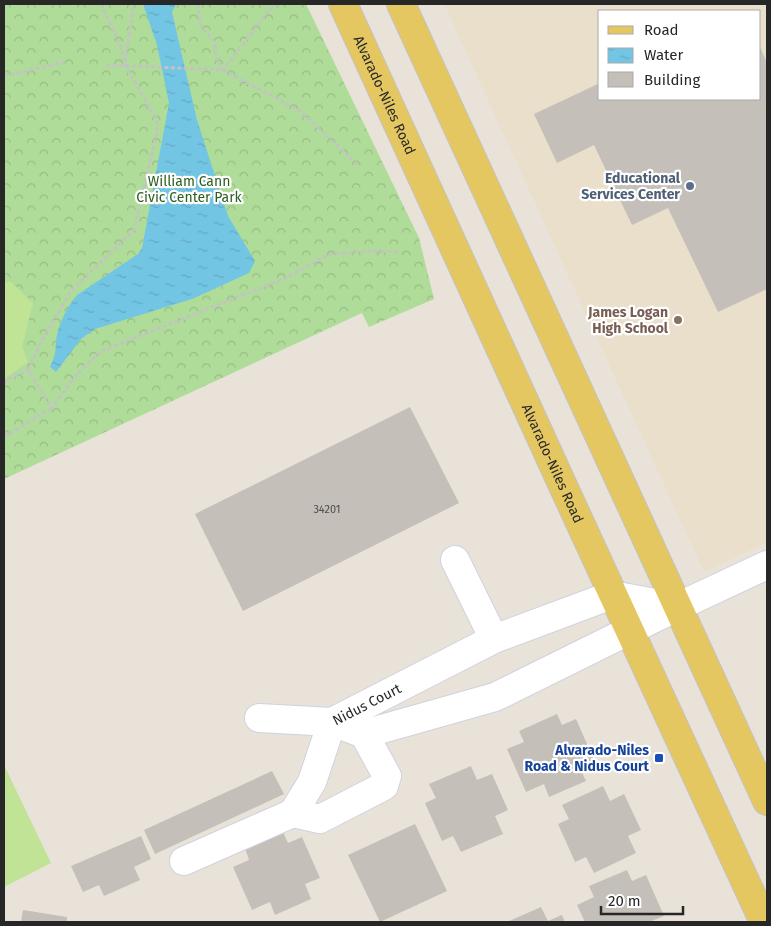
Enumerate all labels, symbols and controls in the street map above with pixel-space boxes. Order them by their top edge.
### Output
legend [598,10,761,100]
text: Road [644,21,679,39]
street label: Alvarado-Niles Road [350,33,419,157]
text: Water [644,46,683,64]
text: Building [644,71,700,89]
place label: Educational Services Center [581,170,681,203]
park label: William Cann Civic Center Park [136,173,243,206]
marker: Educational Services Center [684,180,696,192]
place label: James Logan High School [587,304,669,337]
marker: James Logan High School [672,314,684,326]
street label: Alvarado-Niles Road [518,401,587,526]
house number: 34201 [313,503,341,516]
street label: Nidus Court [330,680,405,729]
place label: Alvarado-Niles Road & Nidus Court [524,742,650,775]
marker: Alvarado-Niles Road & Nidus Court [653,752,665,764]
scale bar [601,884,684,916]
text: 20 m [608,892,641,910]

